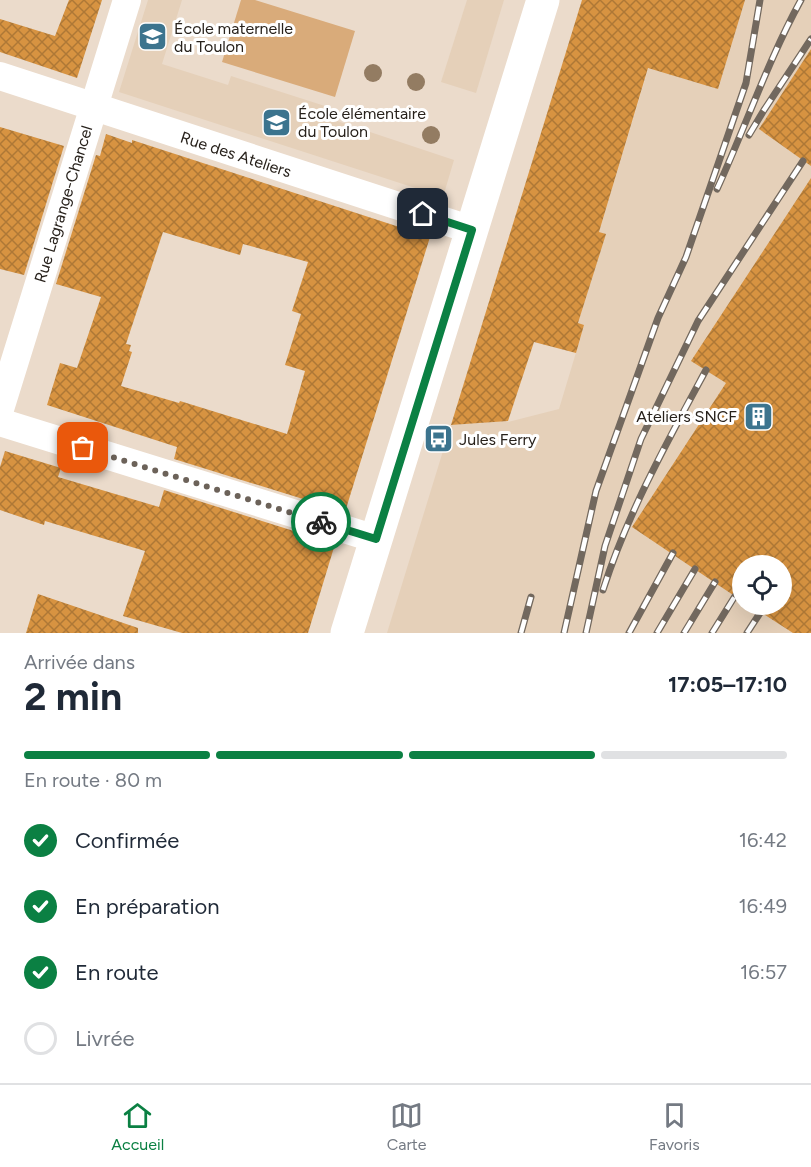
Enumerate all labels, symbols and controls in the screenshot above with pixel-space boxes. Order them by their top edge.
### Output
place label: École maternelle du Toulon [174,19,293,56]
school or university icon: École maternelle du Toulon [137,21,169,53]
place label: École élémentaire du Toulon [298,104,426,141]
school or university icon: École élémentaire du Toulon [261,106,293,138]
street label: Rue Lagrange-Chancel [31,123,96,285]
street label: Rue des Ateliers [178,128,294,181]
pin [397,188,448,239]
icon: home [406,197,439,230]
building icon: Ateliers SNCF [742,400,774,432]
place label: Ateliers SNCF [636,407,737,426]
pin [57,422,108,473]
bus stop icon: Jules Ferry [422,423,454,455]
place label: Jules Ferry [459,430,537,449]
icon: bag [66,431,99,464]
courier [291,492,351,552]
icon: bike [305,506,338,539]
map controls [732,555,792,615]
button: locate [732,555,792,615]
text: Arrivée dans [24,650,135,674]
text: 17:05–17:10 [668,671,787,698]
text: 2 min [24,673,122,720]
text: En route · 80 m [24,768,162,792]
icon: check [24,824,57,857]
text: Confirmée [75,827,179,854]
text: 16:42 [739,828,787,852]
icon: check [24,890,57,923]
text: En préparation [75,893,220,920]
text: 16:49 [739,894,787,918]
icon: check [24,956,57,989]
text: En route [75,959,158,986]
text: 16:57 [740,960,787,984]
text: Livrée [75,1025,134,1052]
tab: Accueil [111,1099,164,1154]
tab: Carte [387,1099,427,1154]
tab: Favoris [649,1099,700,1154]

